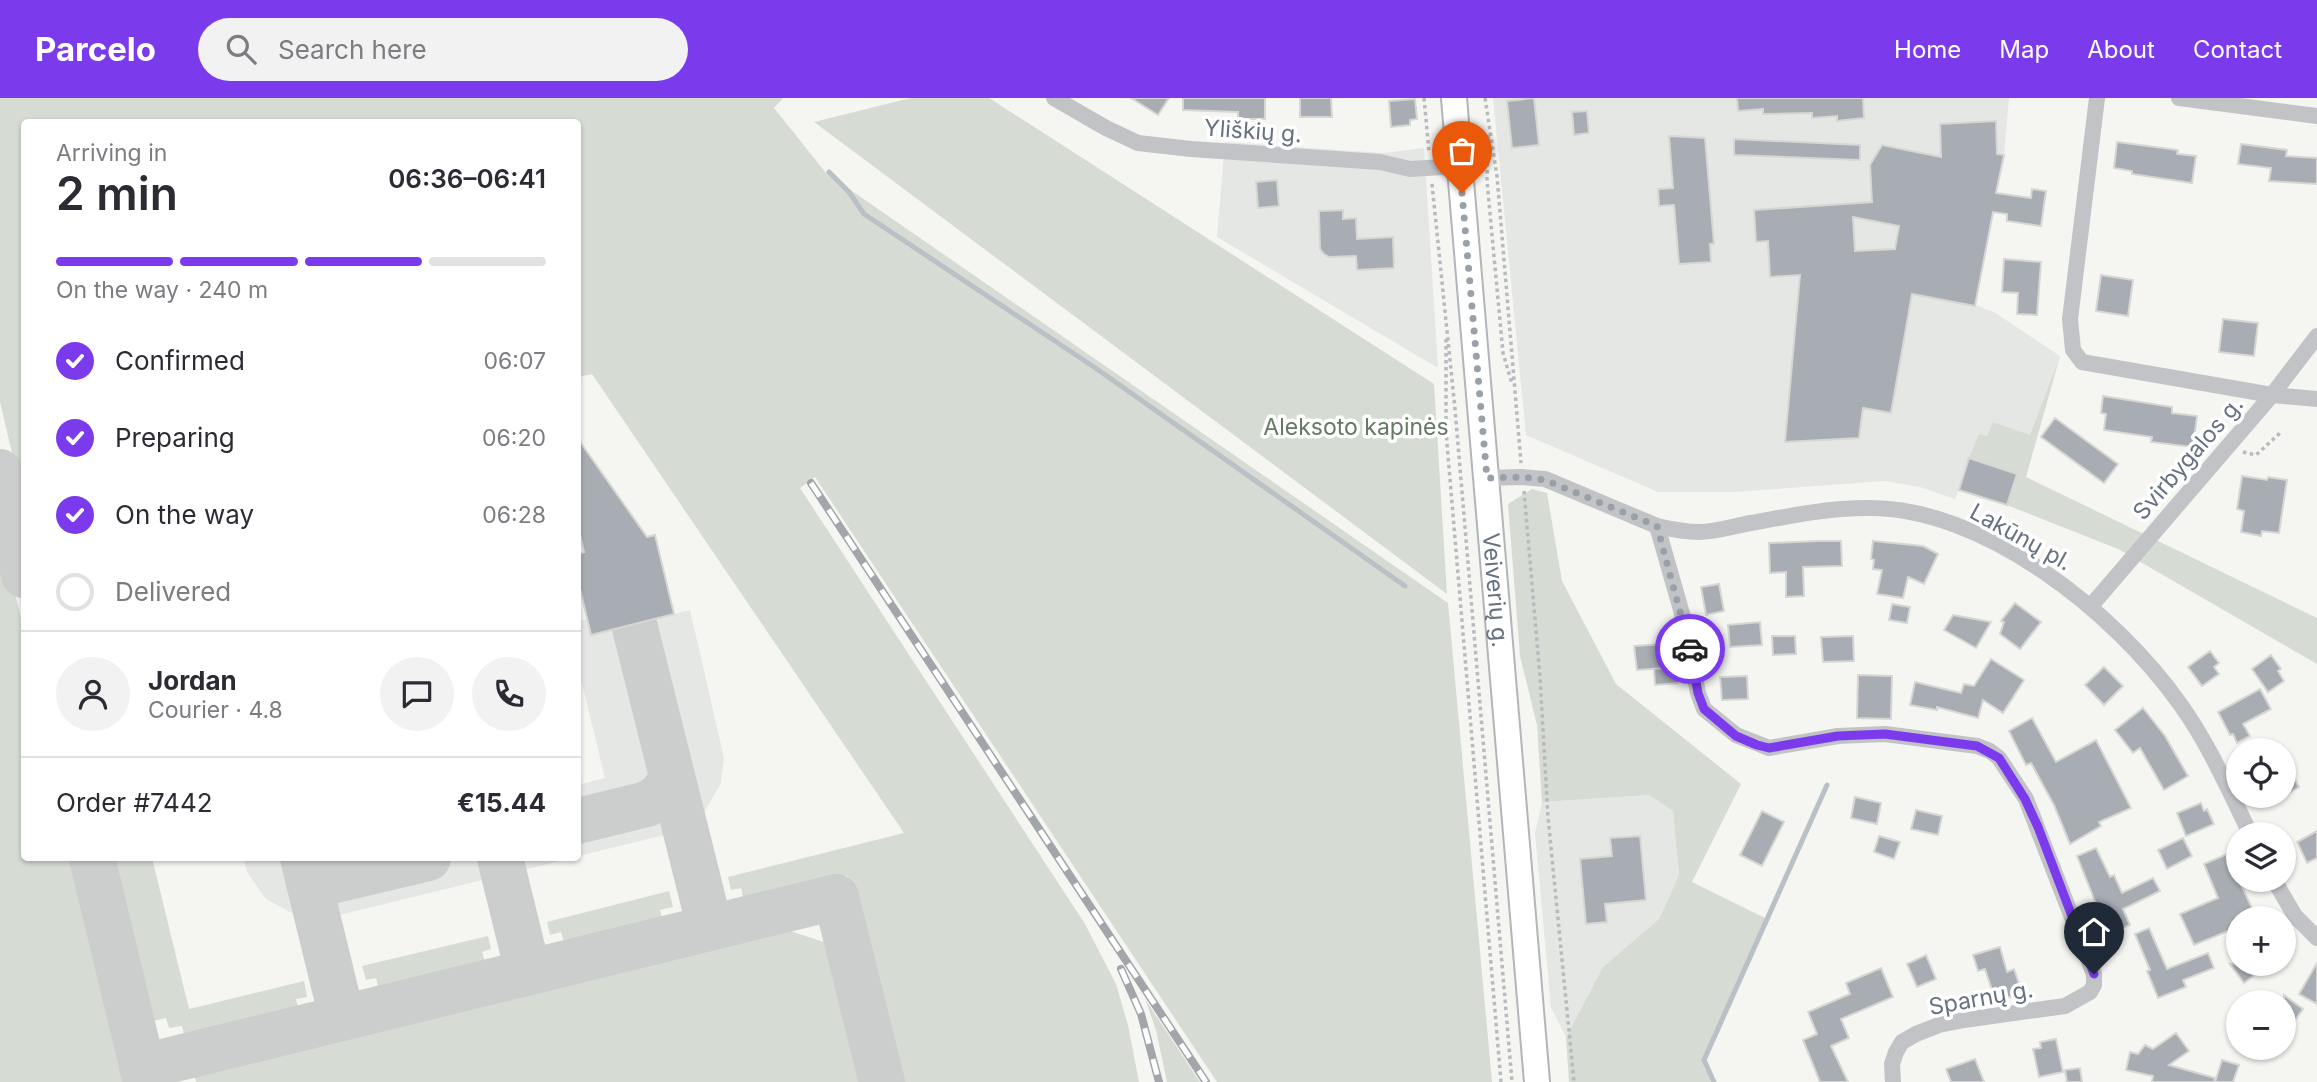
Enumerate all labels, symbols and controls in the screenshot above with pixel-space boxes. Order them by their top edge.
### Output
search box [198,18,688,81]
text: Parcelo [35,29,156,69]
icon: search [222,30,260,68]
text: Search here [278,34,427,65]
text: Home [1894,35,1961,64]
text: Map [1999,35,2049,64]
text: About [2087,35,2155,64]
text: Contact [2193,35,2282,64]
street label: Yliškių g. [1203,114,1303,148]
pin [1432,121,1492,193]
icon: bag [1443,132,1481,170]
text: Arriving in [56,139,167,167]
text: 06:36–06:41 [388,163,546,194]
text: 2 min [56,165,178,221]
text: On the way · 240 m [56,276,268,304]
icon: check [56,342,94,380]
text: Confirmed [115,345,245,376]
text: 06:07 [484,347,546,375]
street label: Svirbygalos g. [2127,391,2249,525]
park label: Aleksoto kapinės [1263,413,1449,441]
icon: check [56,419,94,457]
text: Preparing [115,422,235,453]
text: 06:20 [482,424,546,452]
icon: check [56,496,94,534]
street label: Lakūnų pl. [1965,498,2077,576]
text: On the way [115,499,254,530]
text: 06:28 [482,501,546,529]
street label: Veiverių g. [1477,532,1514,649]
text: Delivered [115,576,231,607]
courier [1655,614,1725,684]
icon: car [1671,630,1709,668]
button: person [56,657,130,731]
button: chat [380,657,454,731]
button: phone [472,657,546,731]
text: Jordan [148,665,237,696]
text: Courier · 4.8 [148,696,283,724]
map controls [2226,738,2296,1060]
button: locate [2226,738,2296,808]
text: Order #7442 [56,787,213,818]
text: €15.44 [457,787,546,818]
button: layers [2226,822,2296,892]
pin [2064,902,2124,974]
button: + [2226,906,2296,976]
icon: home [2075,913,2113,951]
street label: Sparnų g. [1927,975,2035,1021]
button: − [2226,990,2296,1060]

